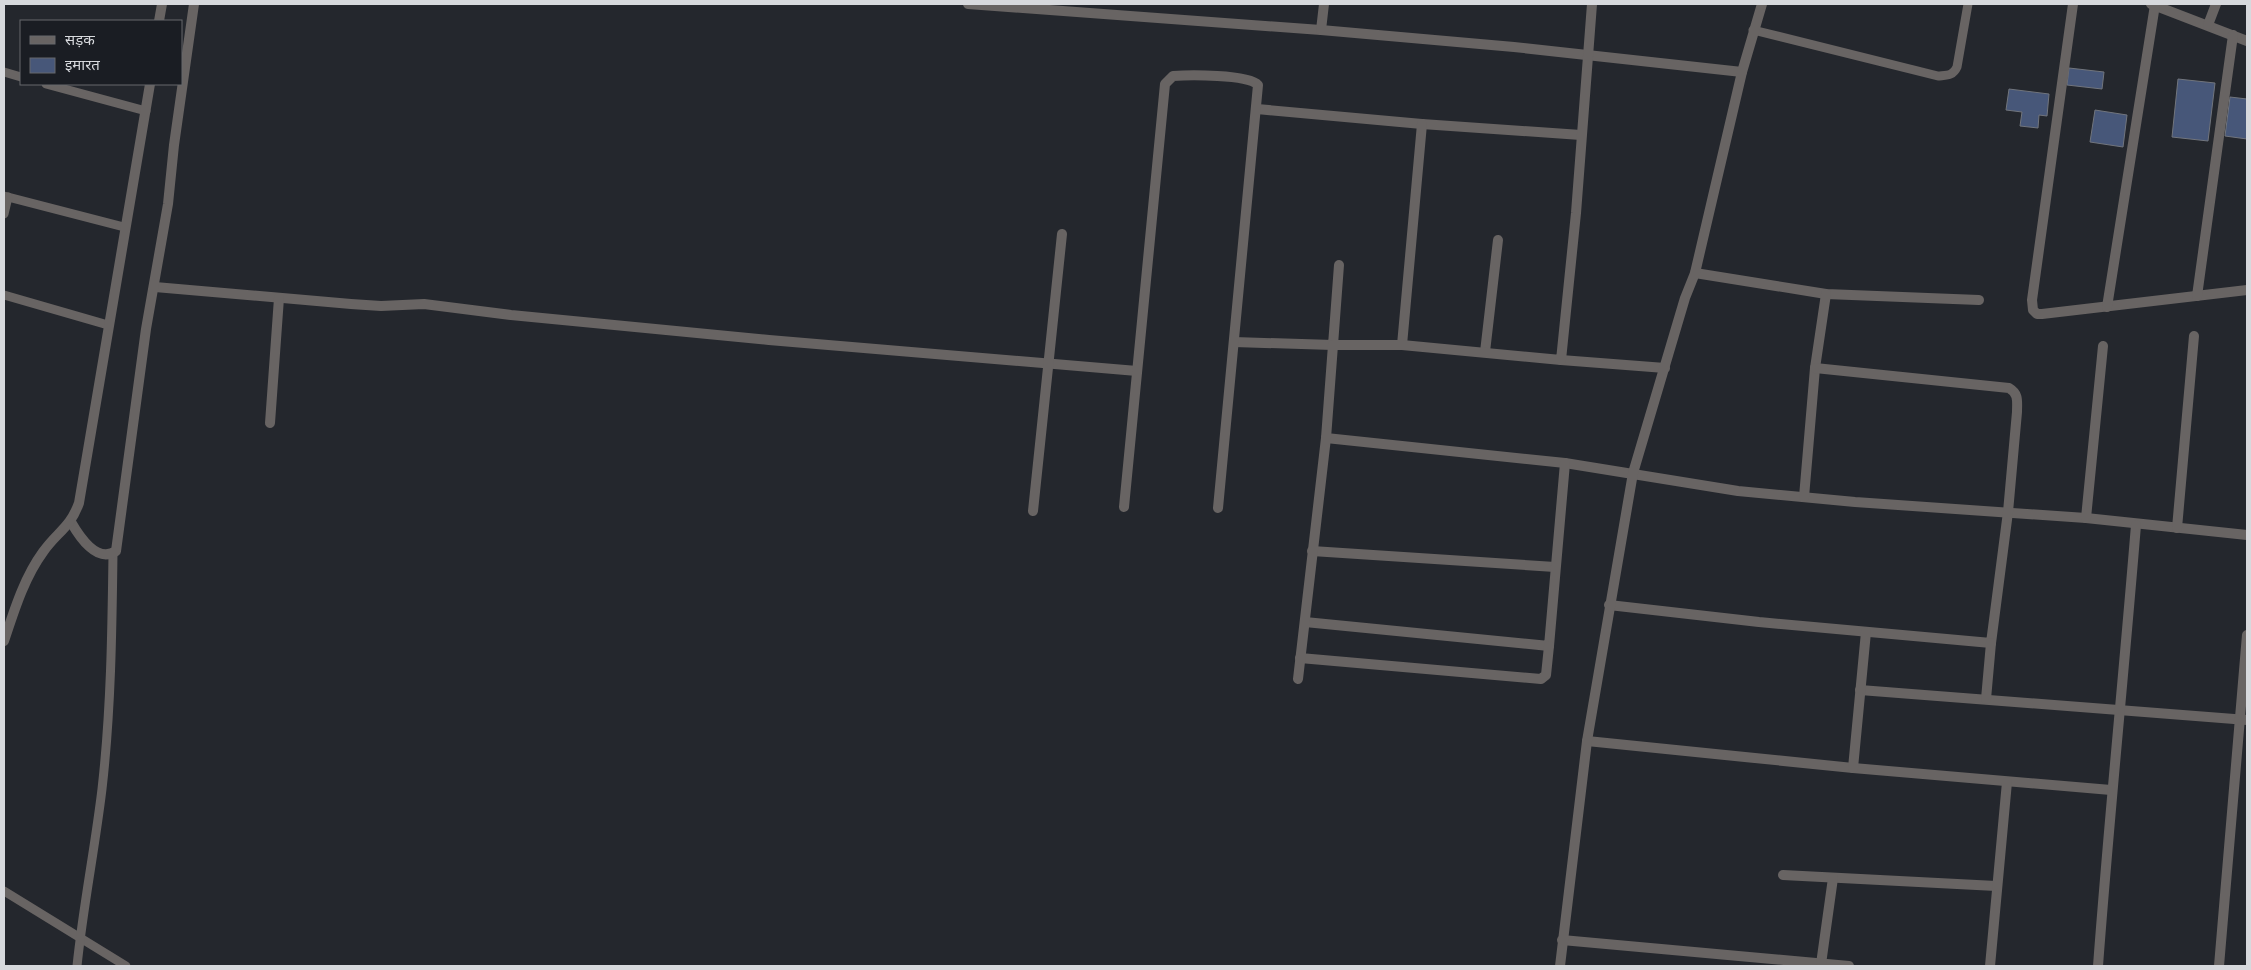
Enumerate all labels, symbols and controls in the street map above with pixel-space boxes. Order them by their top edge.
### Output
legend [20,20,182,85]
text: सड़क [65,31,95,49]
text: इमारत [65,56,100,74]

